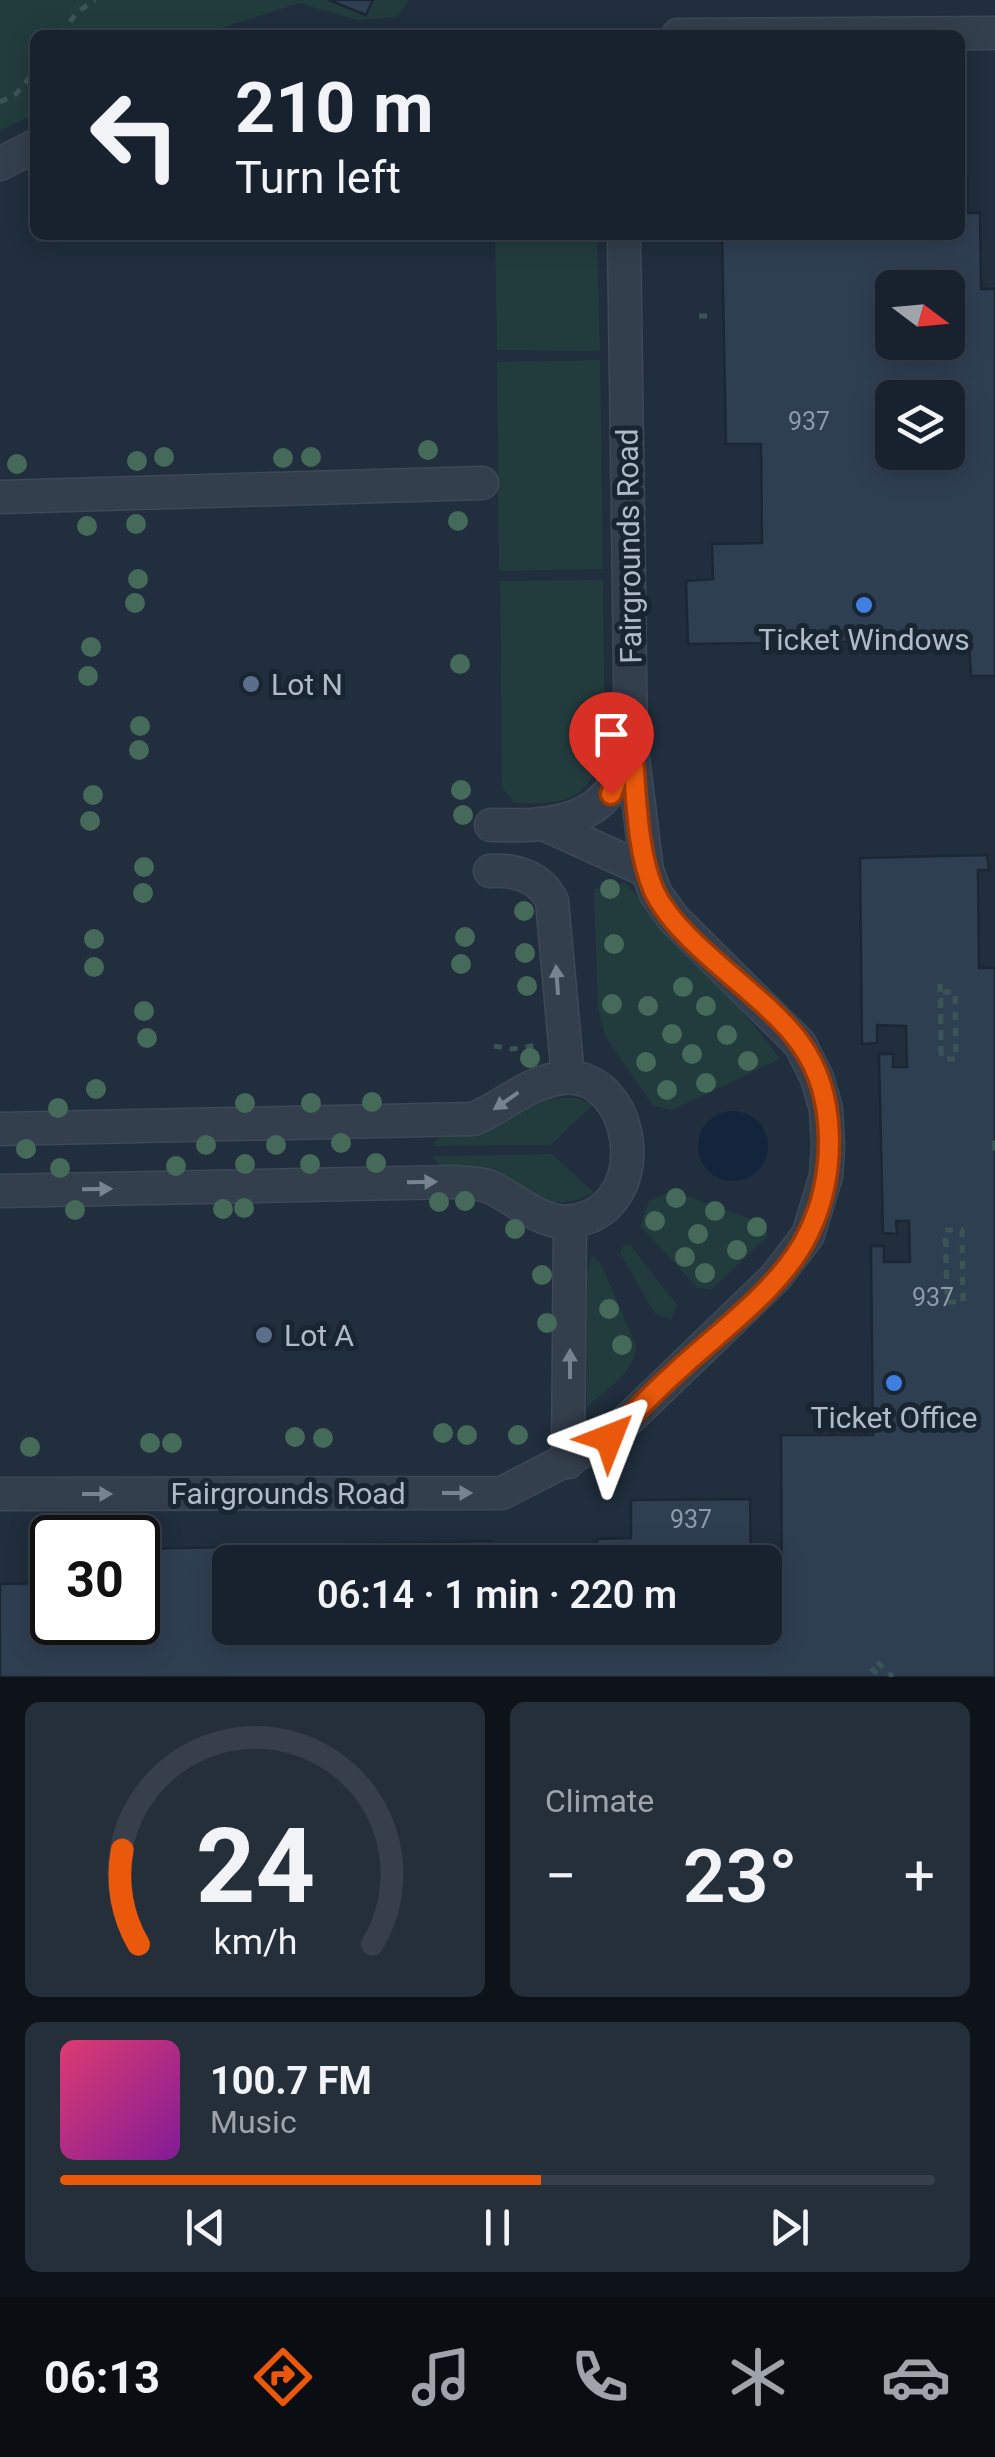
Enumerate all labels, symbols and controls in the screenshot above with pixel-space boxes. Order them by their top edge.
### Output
text: 210 m [235,67,434,149]
icon: left [70,70,200,200]
text: Turn left [235,151,401,204]
north arrow [875,270,965,360]
map controls [875,270,965,470]
button: layers [875,380,965,470]
house number: 937 [788,407,830,436]
street label: Fairgrounds Road [609,428,649,664]
marker: Ticket Windows [853,594,875,616]
place label: Ticket Windows [758,622,970,657]
place label: Lot N [271,667,343,702]
marker: Lot N [240,673,262,695]
pin [569,692,654,795]
icon: arrive [584,707,639,762]
one-way arrow [549,963,565,995]
one-way arrow [493,1091,520,1110]
one-way arrow [407,1174,439,1190]
one-way arrow [82,1181,114,1197]
house number: 937 [912,1283,954,1312]
place label: Lot A [284,1318,355,1353]
marker: Lot A [253,1324,275,1346]
one-way arrow [562,1348,578,1380]
marker: Ticket Office [883,1372,905,1394]
position arrow [557,1386,661,1490]
place label: Ticket Office [811,1400,977,1435]
street label: Fairgrounds Road [170,1476,406,1511]
one-way arrow [442,1485,474,1501]
one-way arrow [82,1486,114,1502]
house number: 937 [670,1505,712,1534]
speed limit sign: 30 [30,1515,160,1645]
text: 06:14 · 1 min · 220 m [317,1573,677,1617]
text: Climate [545,1782,654,1820]
text: 24 [195,1806,315,1927]
text: 23° [683,1832,797,1920]
text: − [545,1844,576,1908]
text: + [904,1844,935,1908]
text: km/h [213,1921,297,1963]
text: 100.7 FM [210,2059,372,2103]
text: Music [210,2103,297,2141]
icon: previous [178,2200,233,2255]
icon: pause [470,2200,525,2255]
icon: next [762,2200,817,2255]
icon: directions [248,2342,318,2412]
icon: music [406,2342,476,2412]
icon: phone [565,2342,635,2412]
icon: climate [723,2342,793,2412]
icon: car [881,2342,951,2412]
text: 06:13 [44,2351,160,2404]

